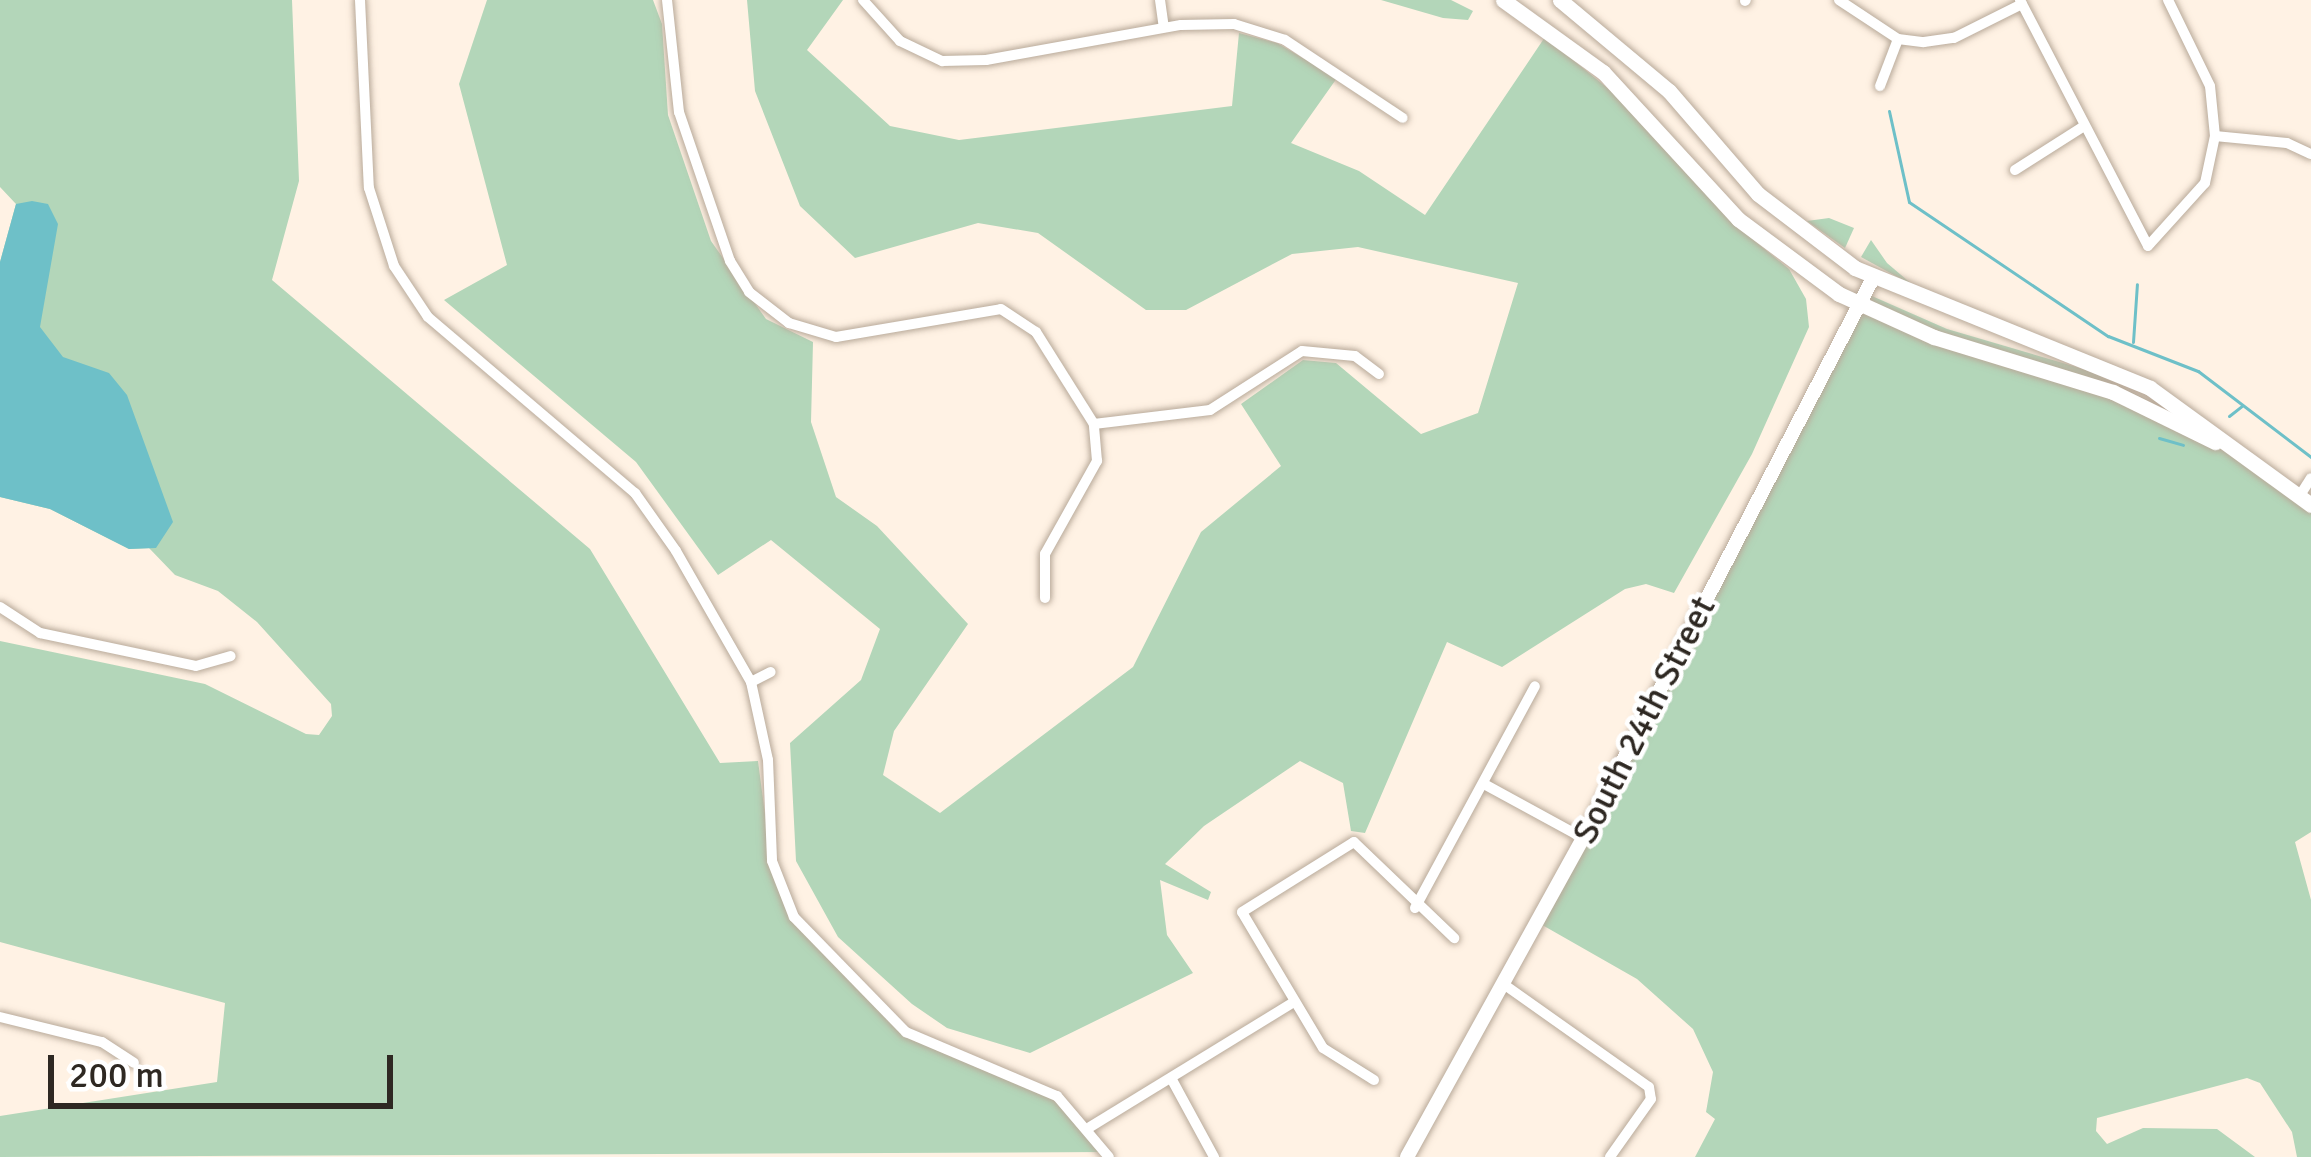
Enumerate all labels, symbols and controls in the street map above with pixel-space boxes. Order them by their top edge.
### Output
street label: South 24th Street [1563,589,1725,851]
scale bar [54,1031,399,1105]
text: 200 m [69,1053,164,1098]

